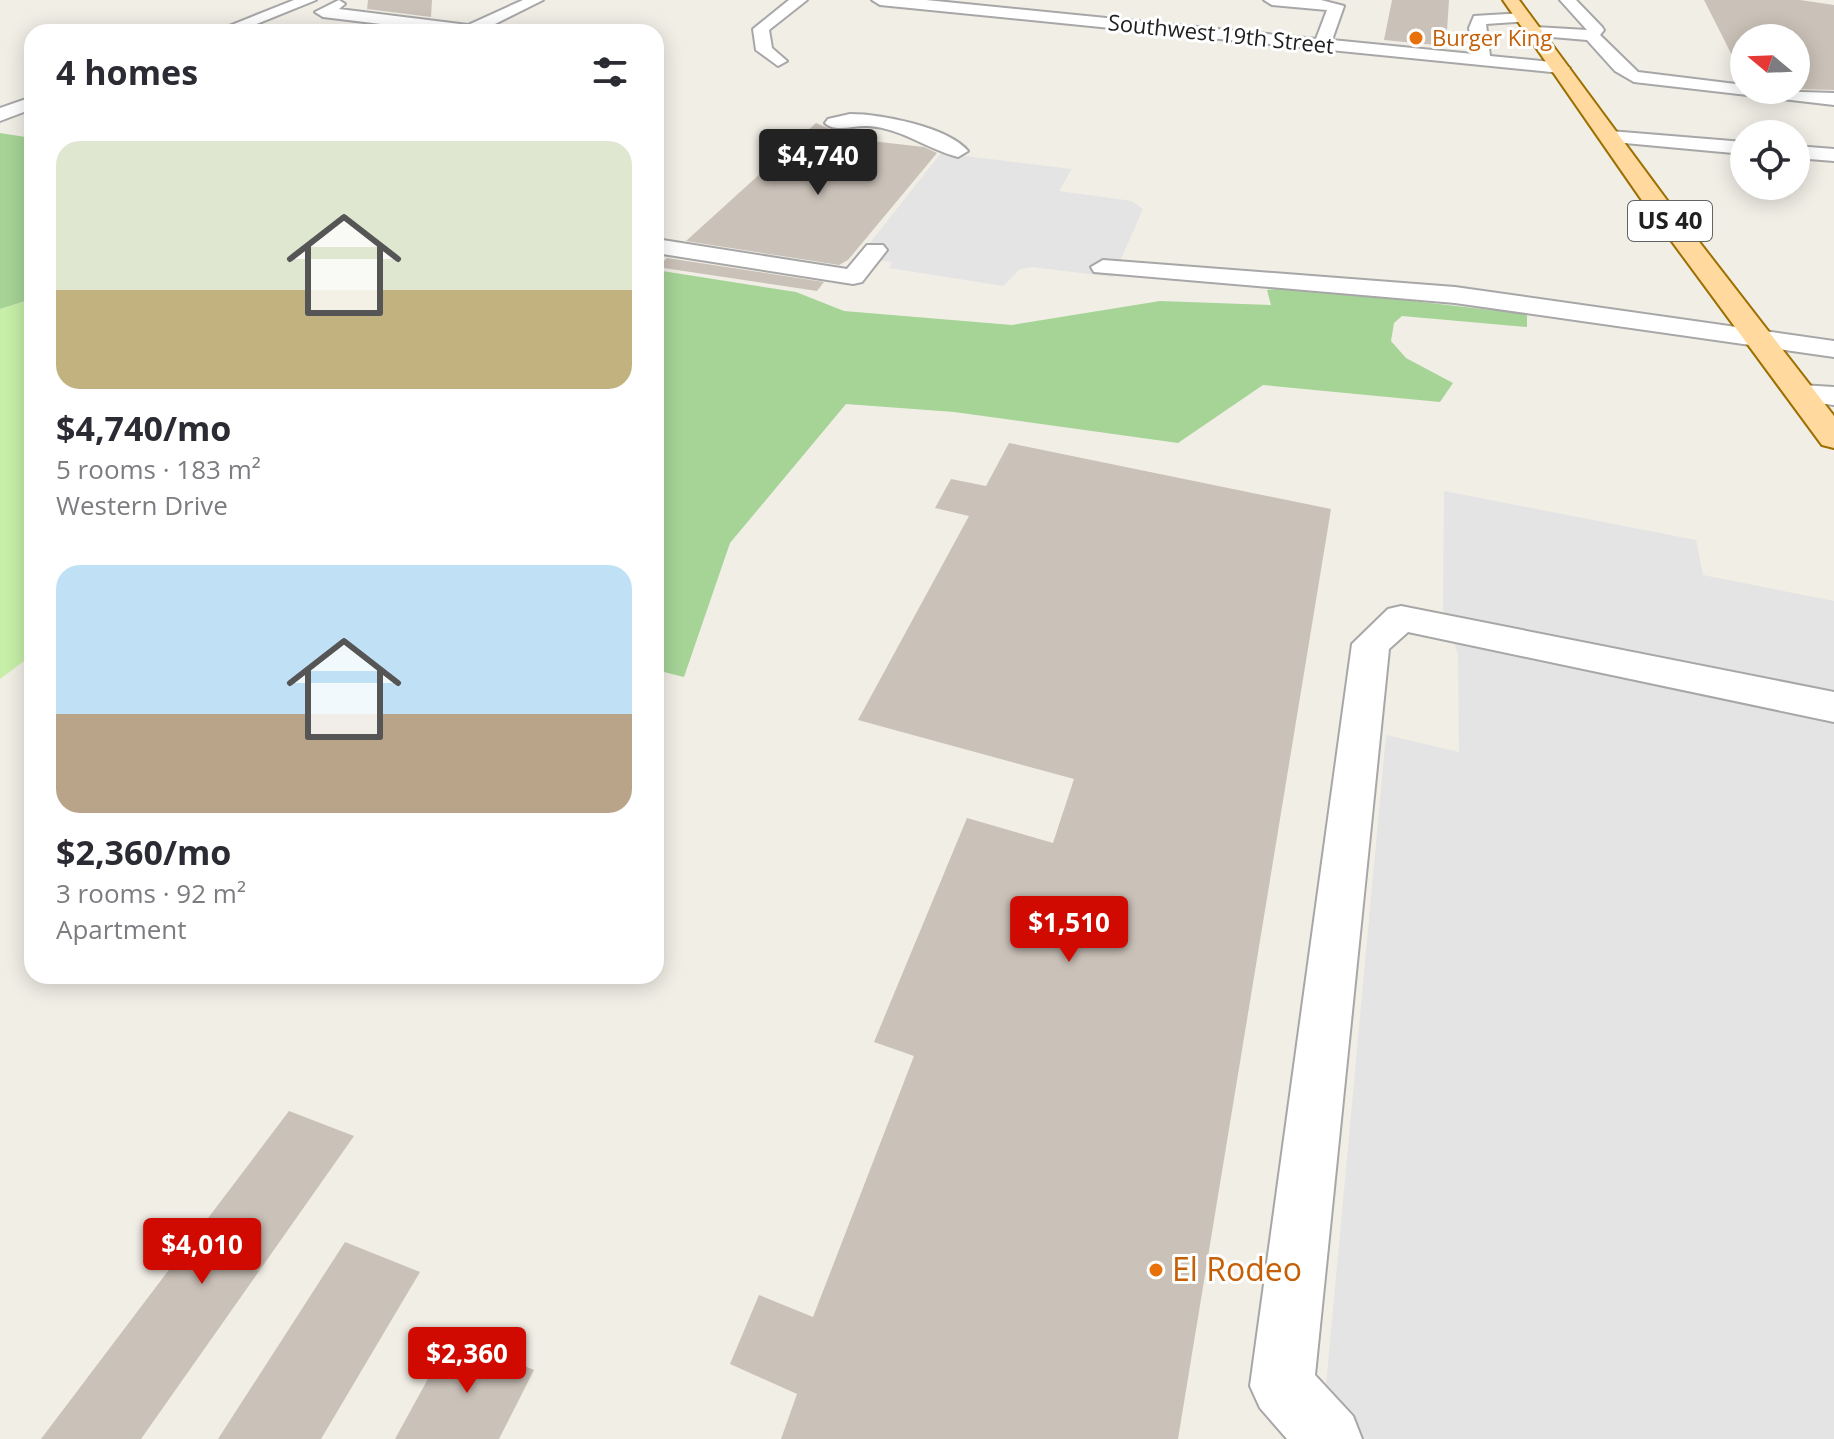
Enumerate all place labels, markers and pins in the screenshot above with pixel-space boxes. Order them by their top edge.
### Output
place label: Burger King [1432,22,1552,52]
marker: Burger King [1407,29,1425,47]
pin: $4,740 [753,129,883,197]
pin: $1,510 [1004,896,1134,964]
pin: $4,010 [137,1218,267,1286]
place label: El Rodeo [1172,1247,1302,1290]
marker: El Rodeo [1147,1261,1165,1279]
pin: $2,360 [402,1327,532,1395]

